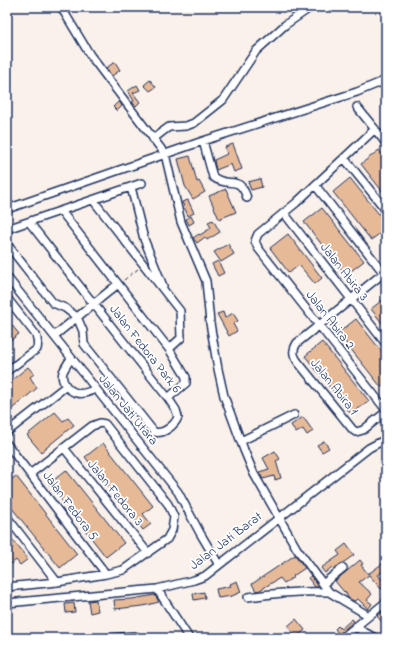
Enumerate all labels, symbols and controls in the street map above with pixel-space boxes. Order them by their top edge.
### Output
street label: Jalan Abira 3 [315,239,373,305]
street label: Jalan Abira 2 [301,286,359,354]
street label: Jalan Fedora Park 6 [104,301,186,397]
street label: Jalan Abira 1 [305,355,363,419]
street label: Jalan Jati Utara [93,371,163,449]
street label: Jalan Fedora 3 [82,456,148,530]
street label: Jalan Fedora 5 [38,467,103,545]
street label: Jalan Jati Barat [186,507,267,575]

